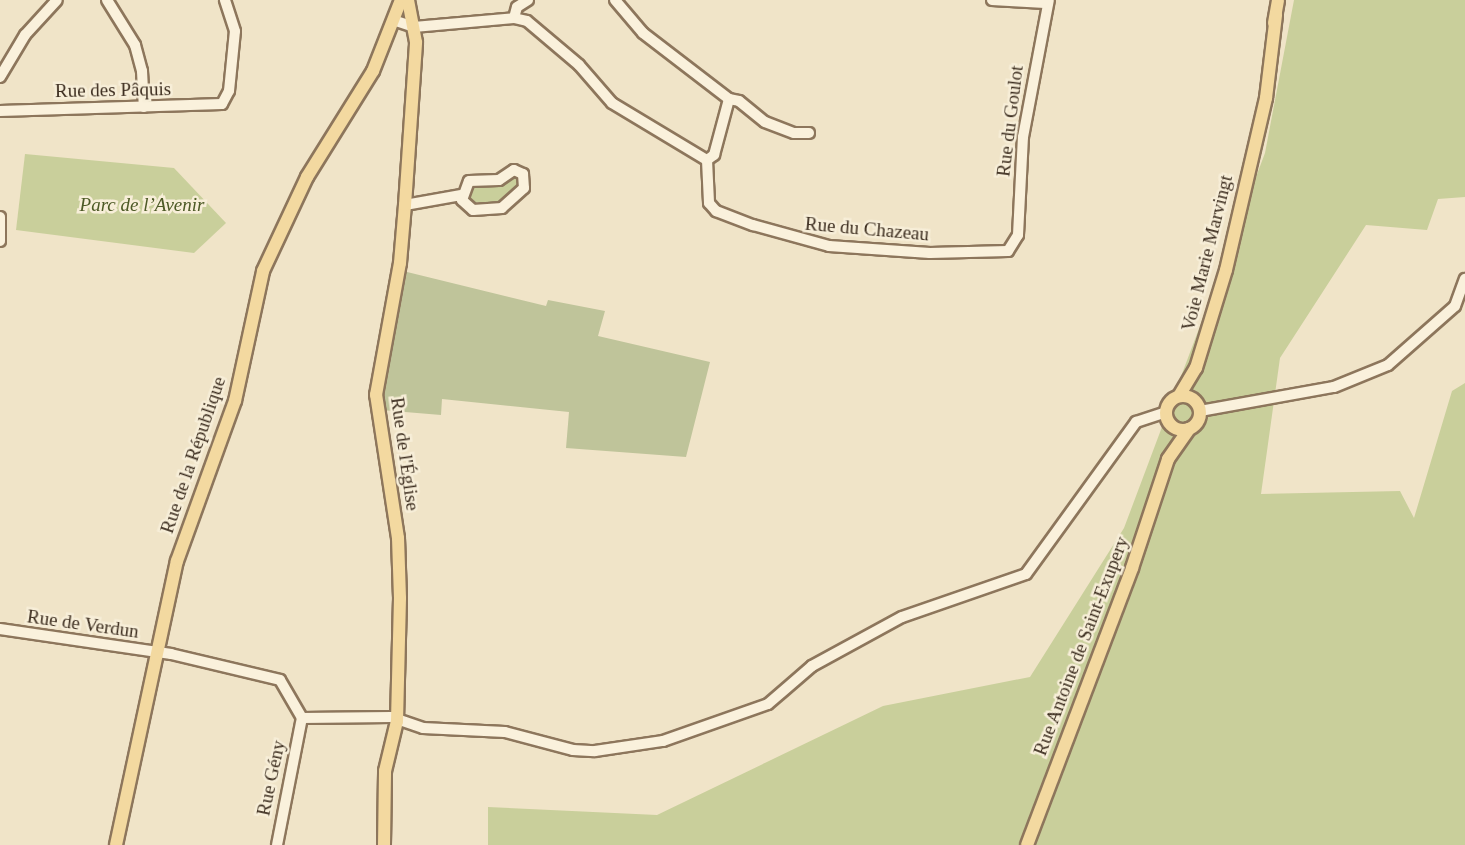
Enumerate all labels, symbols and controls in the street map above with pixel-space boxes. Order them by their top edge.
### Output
street label: Rue du Goulot [992,64,1028,178]
street label: Rue des Pâquis [55,78,171,102]
street label: Voie Marie Marvingt [1177,173,1237,333]
park label: Parc de l’Avenir [80,194,204,216]
street label: Rue du Chazeau [804,212,930,246]
street label: Rue de la République [156,374,230,536]
street label: Rue de l'Église [386,396,424,512]
street label: Rue Antoine de Saint-Exupery [1028,533,1134,759]
street label: Rue de Verdun [26,605,140,643]
street label: Rue Gény [252,738,290,818]

